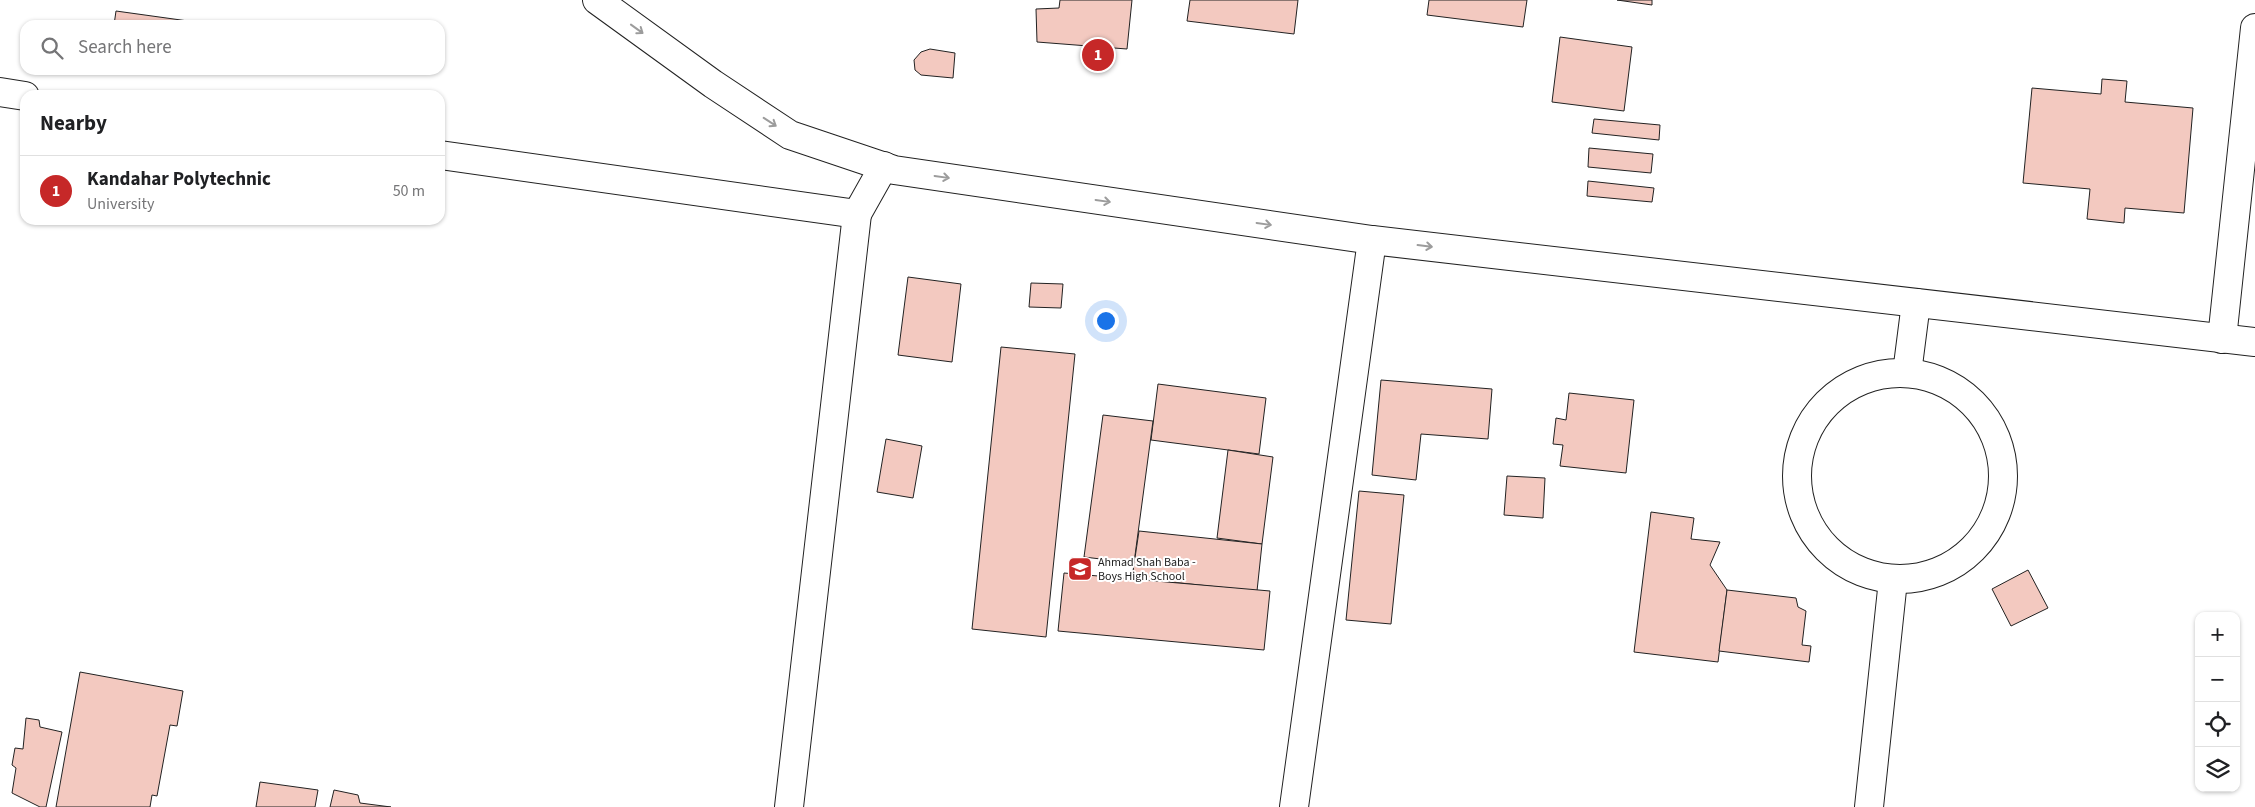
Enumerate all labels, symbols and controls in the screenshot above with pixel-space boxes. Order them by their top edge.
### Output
search box [20,20,445,75]
one-way arrow [629,23,643,34]
icon: search [38,34,66,62]
text: Search here [78,34,172,61]
pin: 1 [1082,36,1114,74]
text: Nearby [40,108,107,138]
one-way arrow [762,117,776,127]
text: Kandahar Polytechnic [87,166,271,193]
one-way arrow [934,172,950,182]
text: 1 [52,180,60,202]
text: 50 m [393,180,425,202]
text: University [87,193,154,215]
one-way arrow [1095,196,1111,206]
one-way arrow [1256,220,1272,230]
one-way arrow [1417,241,1433,251]
your location [1093,308,1119,334]
place label: Ahmad Shah Baba - Boys High School [1098,554,1196,585]
school or university icon: Ahmad Shah Baba - Boys High School [1067,556,1093,582]
map controls [2195,612,2240,792]
button: + [2195,612,2240,657]
button: − [2195,657,2240,702]
button: locate [2195,702,2240,747]
button: layers [2195,747,2240,792]

